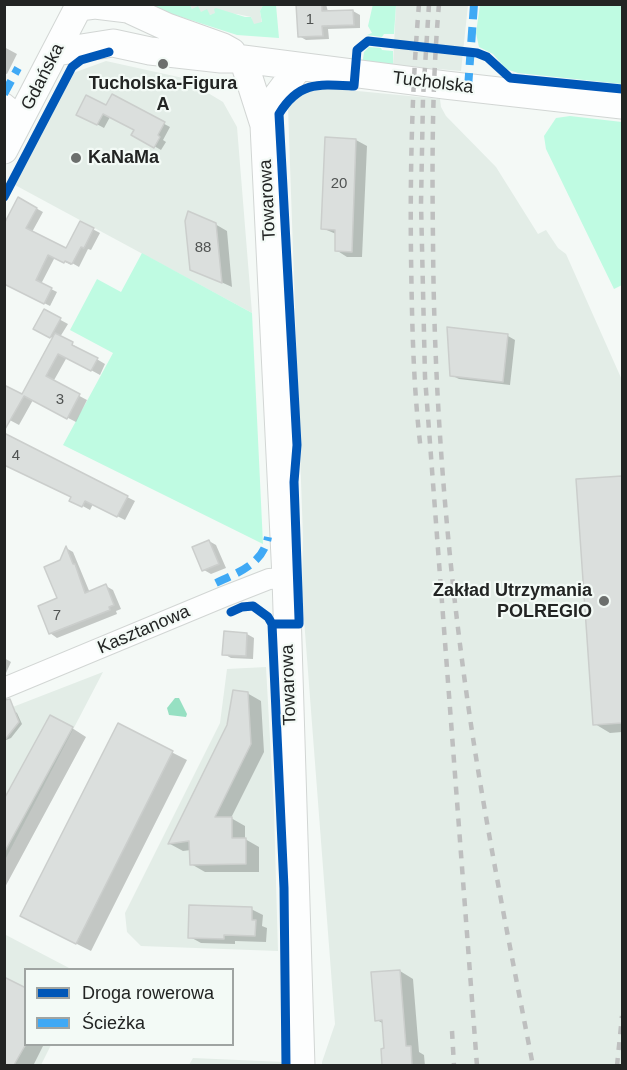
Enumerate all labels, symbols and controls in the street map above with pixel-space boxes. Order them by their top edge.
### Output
house number: 1 [306,11,314,29]
street label: Gdańska [17,40,69,114]
marker: Tucholska-Figura A [156,57,170,71]
street label: Tucholska [391,67,475,99]
place label: Tucholska-Figura A [89,73,237,116]
place label: KaNaMa [88,147,159,169]
marker: KaNaMa [69,151,83,165]
street label: Towarowa [255,159,281,241]
house number: 20 [331,175,347,193]
house number: 88 [195,239,211,257]
house number: 3 [56,391,64,409]
house number: 4 [12,447,20,465]
place label: Zakład Utrzymania POLREGIO [433,580,592,622]
marker: Zakład Utrzymania POLREGIO [597,594,611,608]
street label: Kasztanowa [95,601,193,659]
house number: 7 [53,607,61,625]
street label: Towarowa [277,644,301,726]
legend [24,968,234,1046]
text: Droga rowerowa [82,983,214,1003]
text: Ścieżka [82,1013,145,1033]

